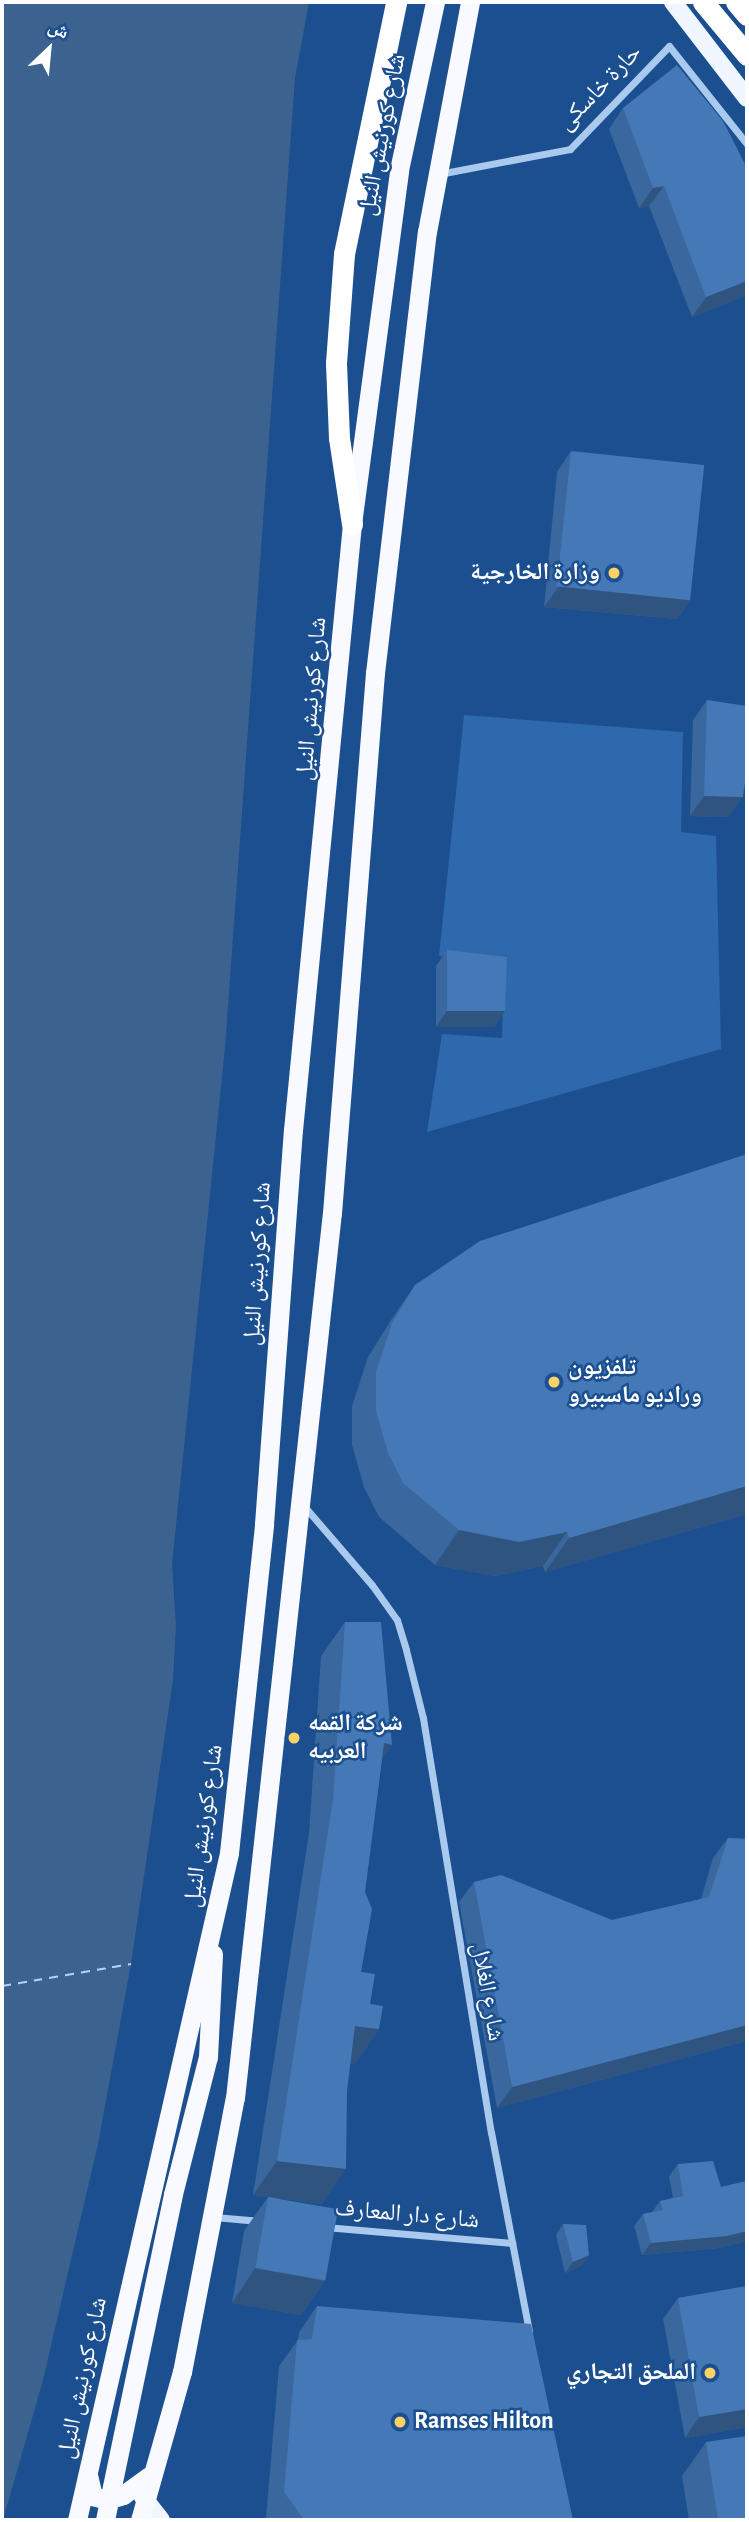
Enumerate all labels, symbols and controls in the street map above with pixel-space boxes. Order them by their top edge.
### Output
north arrow [14,14,84,84]
text: ش [45,17,72,43]
street label: حارة خاسكى [552,39,648,137]
street label: شارع كورنيش النيل [353,52,413,218]
place label: وزارة الخارجية [470,559,600,587]
marker: وزارة الخارجية [606,565,622,581]
street label: شارع كورنيش النيل [290,616,334,782]
street label: شارع كورنيش النيل [238,1181,278,1347]
place label: تلفزيون وراديو ماسبيرو [568,1354,702,1410]
marker: تلفزيون وراديو ماسبيرو [546,1374,562,1390]
place label: شركة القمه العربيه [308,1710,403,1766]
marker: شركة القمه العربيه [286,1730,302,1746]
street label: شارع كورنيش النيل [178,1743,230,1909]
street label: شارع الغلال [464,1941,510,2043]
street label: شارع دار المعارف [334,2194,480,2236]
street label: شارع كورنيش النيل [52,2295,114,2461]
place label: الملحق التجاري [566,2359,696,2387]
marker: الملحق التجاري [702,2365,718,2381]
place label: Ramses Hilton [414,2408,554,2436]
marker: Ramses Hilton [392,2414,408,2430]

